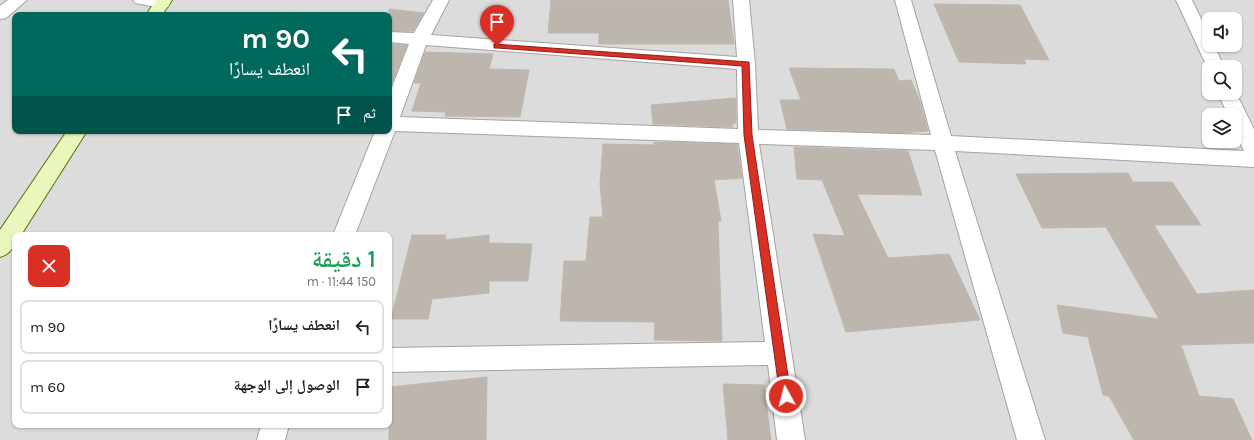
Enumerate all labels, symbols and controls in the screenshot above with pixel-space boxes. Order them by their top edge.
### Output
pin [480,5,514,46]
icon: arrive [486,11,508,33]
map controls [1202,12,1242,148]
button: sound [1202,12,1242,52]
text: 90 m [242,22,310,55]
icon: left [324,28,376,80]
text: انعطف يسارًا [229,58,310,80]
button: search [1202,60,1242,100]
icon: arrive [333,104,355,126]
text: ثم [363,104,376,122]
button: layers [1202,108,1242,148]
button: close [28,245,70,287]
text: 1 دقيقة [312,245,376,273]
text: 150 m · 11:44 [307,274,376,289]
text: انعطف يسارًا [268,316,340,334]
icon: left [352,316,374,338]
text: 90 m [30,318,65,336]
position arrow [765,375,807,417]
text: الوصول إلى الوجهة [234,376,340,394]
icon: arrive [352,376,374,398]
text: 60 m [30,378,65,396]

